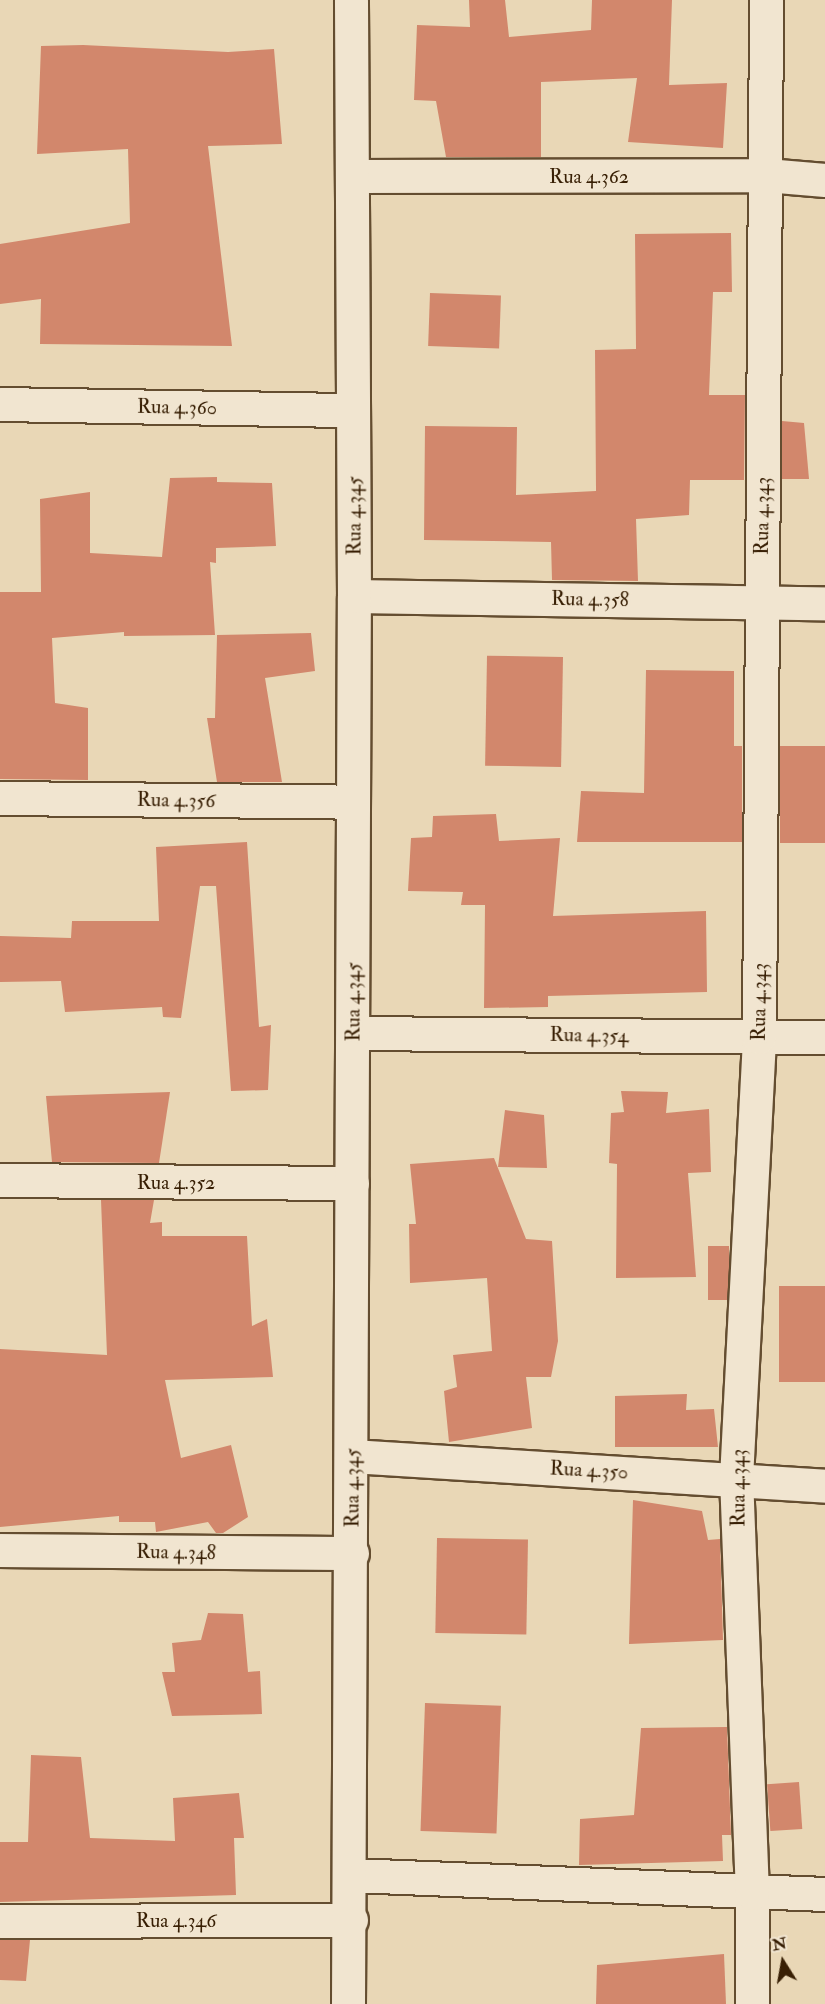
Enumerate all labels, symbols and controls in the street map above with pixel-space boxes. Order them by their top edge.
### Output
street label: Rua 4.362 [549,164,629,188]
street label: Rua 4.360 [137,394,217,420]
street label: Rua 4.345 [342,476,366,556]
street label: Rua 4.343 [749,477,775,555]
street label: Rua 4.358 [551,586,629,612]
street label: Rua 4.356 [137,787,215,813]
street label: Rua 4.345 [341,962,365,1042]
street label: Rua 4.343 [746,963,772,1041]
street label: Rua 4.354 [549,1022,629,1048]
street label: Rua 4.352 [137,1170,215,1194]
street label: Rua 4.345 [340,1448,364,1528]
street label: Rua 4.343 [726,1449,750,1527]
street label: Rua 4.350 [549,1456,629,1484]
street label: Rua 4.348 [136,1539,216,1565]
street label: Rua 4.346 [136,1908,216,1932]
north arrow [753,1932,813,1992]
text: N [771,1933,788,1956]

